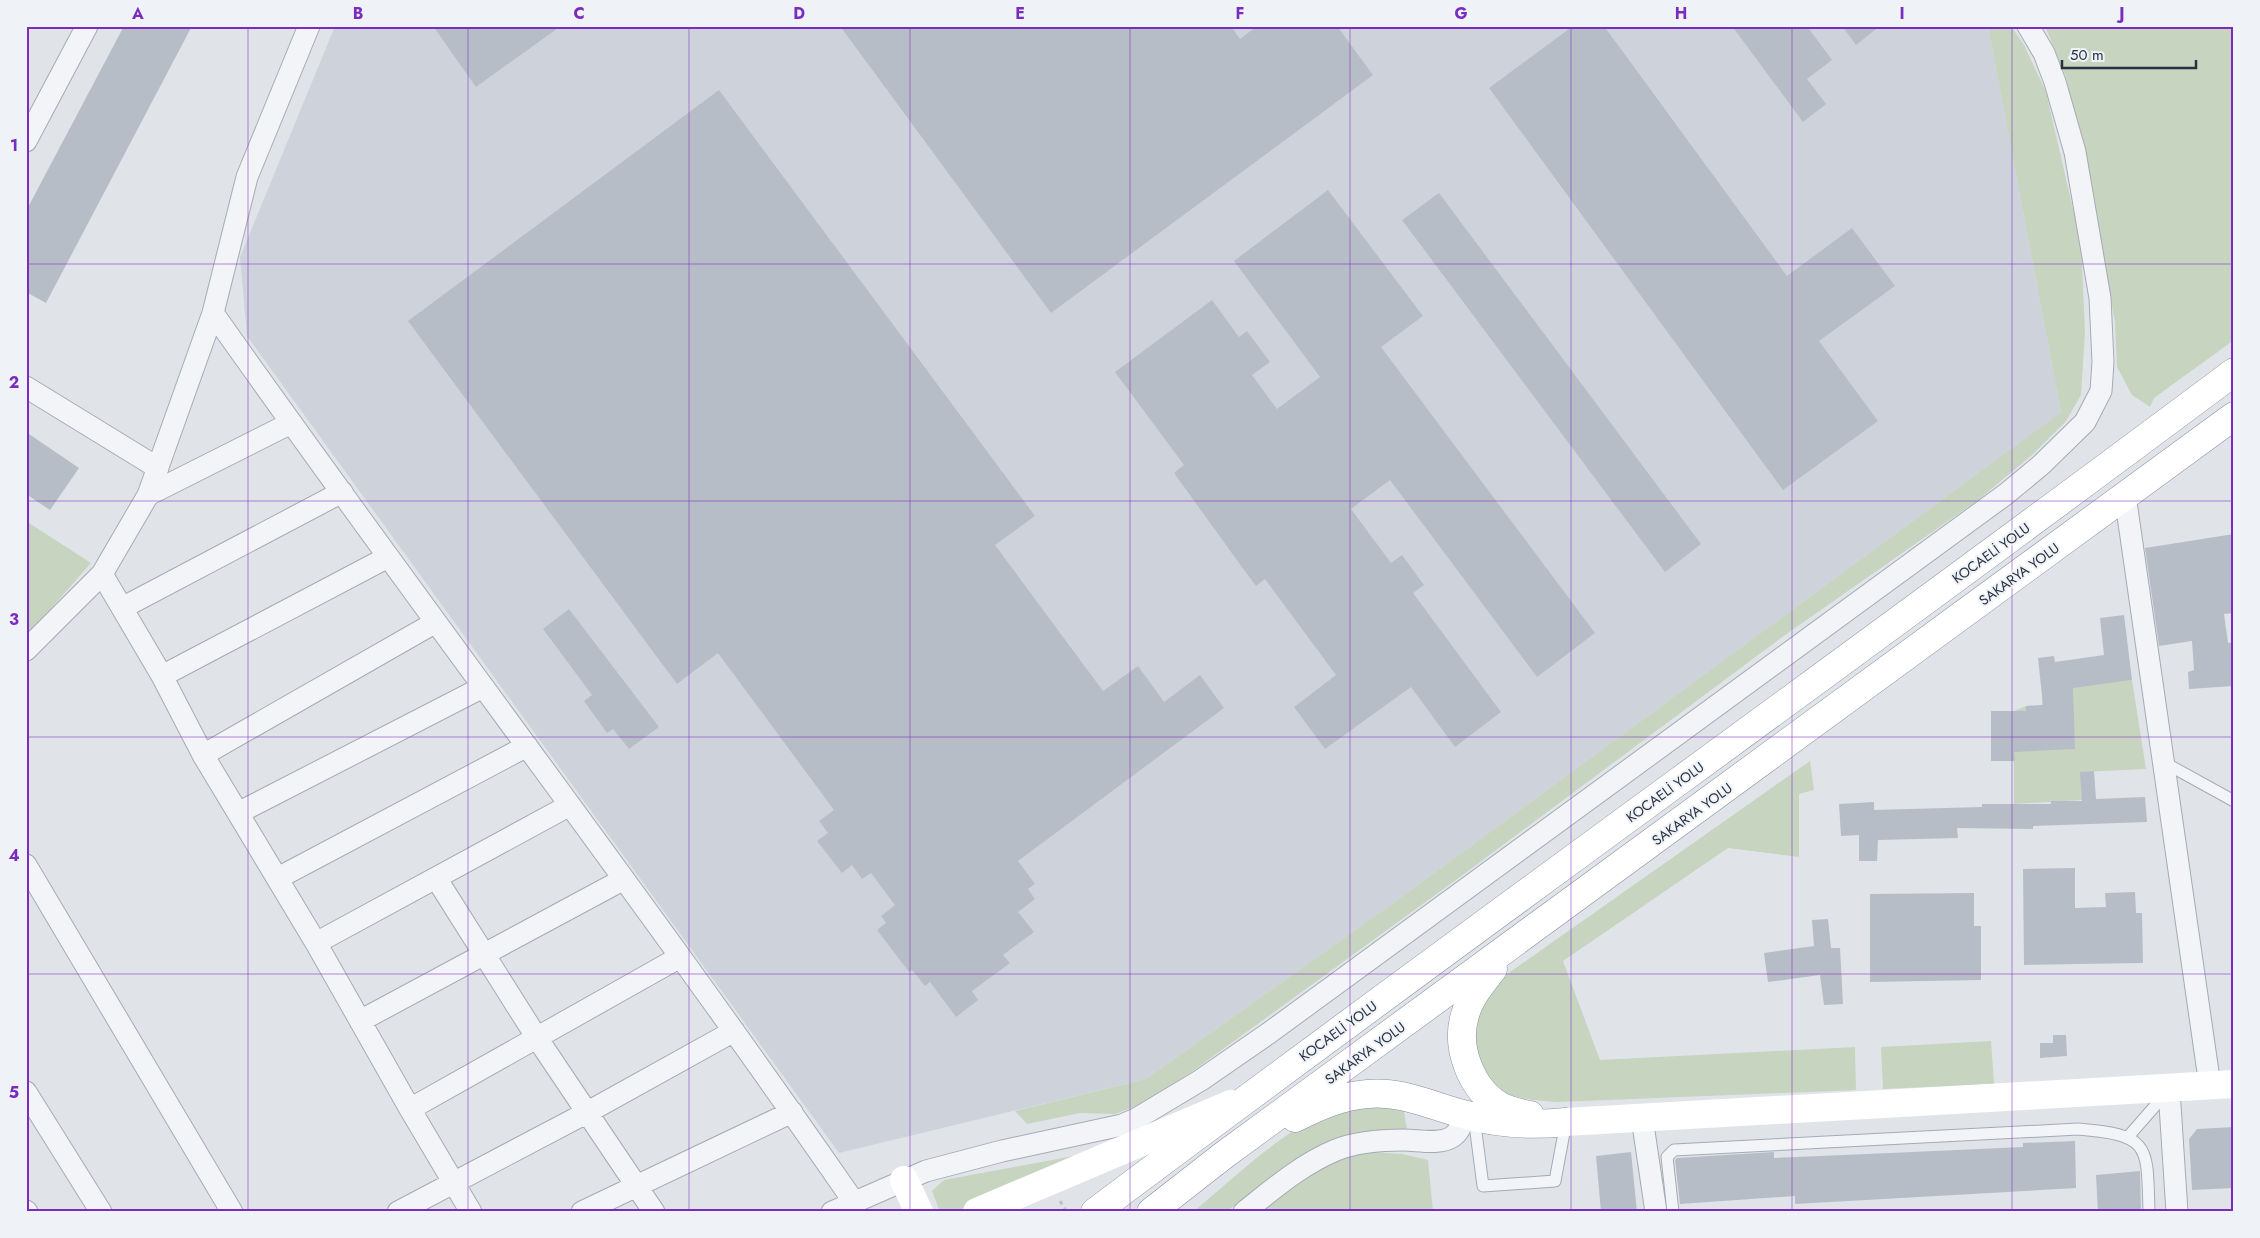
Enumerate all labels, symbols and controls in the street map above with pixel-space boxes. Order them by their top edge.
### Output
text: A [131,2,144,25]
text: B [353,2,363,25]
text: C [573,2,585,25]
text: D [793,2,805,25]
text: E [1015,2,1025,25]
text: F [1236,2,1244,25]
text: G [1454,2,1468,25]
text: H [1675,2,1687,25]
text: I [1899,2,1905,25]
text: J [2116,2,2125,25]
scale bar [2062,38,2196,70]
text: 50 m [2070,44,2104,66]
text: 1 [10,134,18,157]
text: 2 [9,371,19,394]
street label: KOCAELİ YOLU [1948,518,2034,588]
street label: SAKARYA YOLU [1975,538,2063,610]
text: 3 [9,608,19,631]
street label: KOCAELİ YOLU [1622,757,1708,827]
street label: SAKARYA YOLU [1648,778,1736,850]
text: 4 [8,844,20,867]
street label: KOCAELİ YOLU [1295,996,1381,1066]
street label: SAKARYA YOLU [1321,1017,1409,1089]
text: 5 [9,1081,19,1104]

